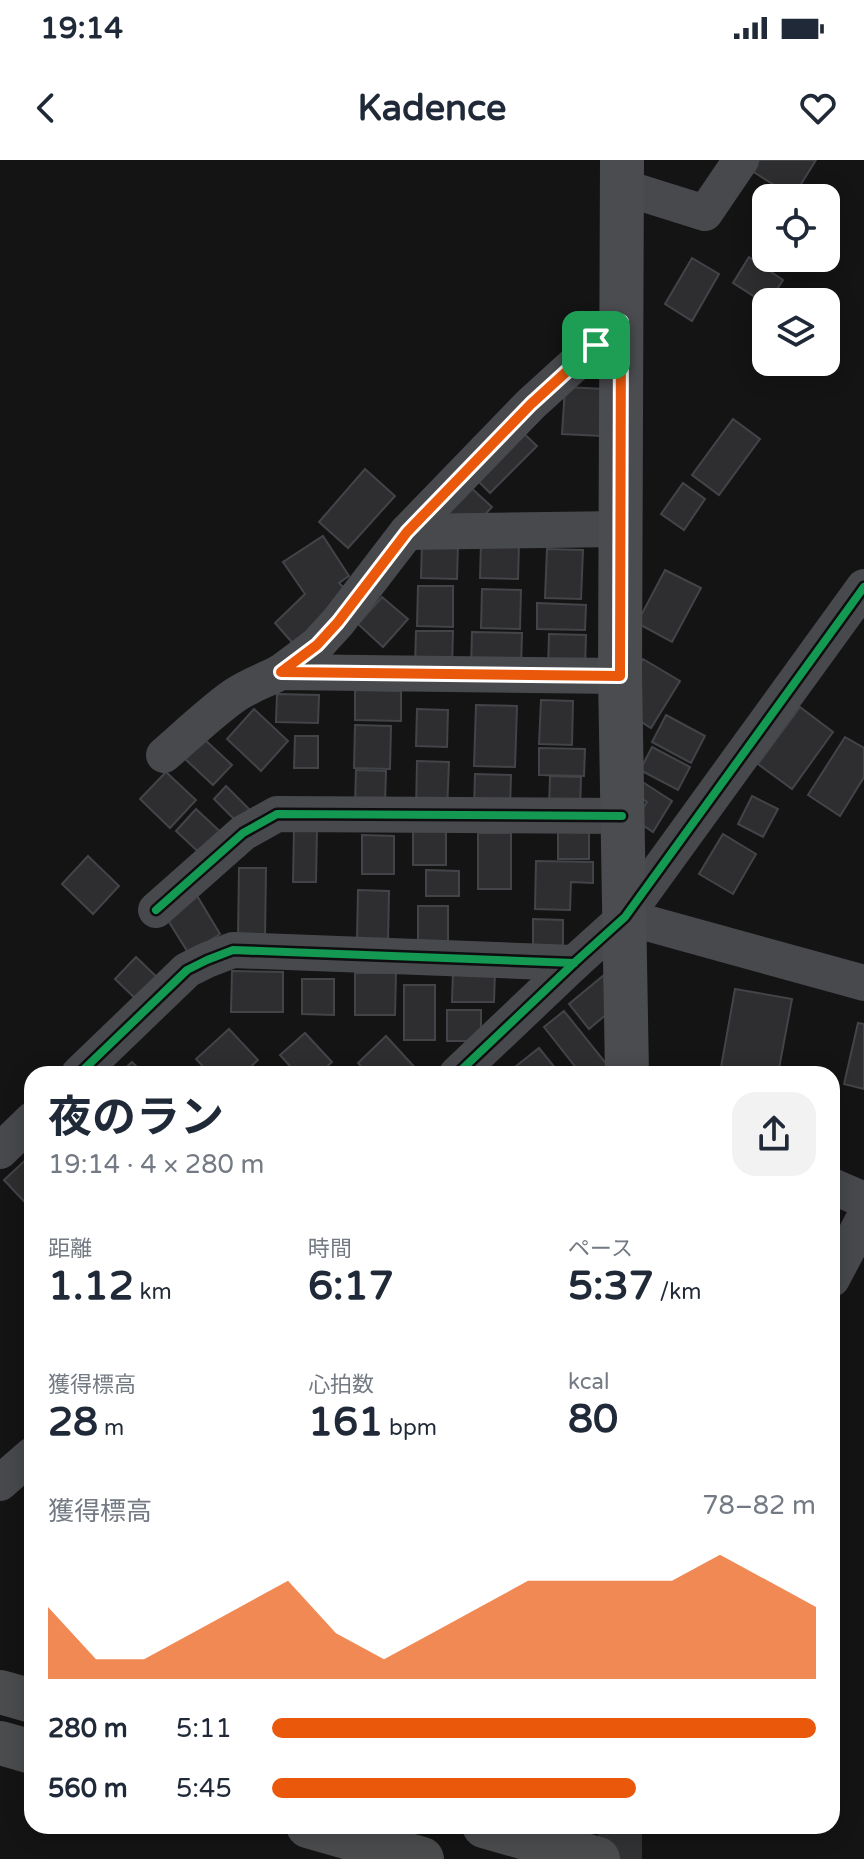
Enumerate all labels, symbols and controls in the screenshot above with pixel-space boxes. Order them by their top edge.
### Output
text: 19:14 [40,10,123,47]
icon: back [24,86,68,130]
icon: heart [796,86,840,130]
text: Kadence [358,87,506,130]
map controls [752,184,840,376]
button: locate [752,184,840,272]
button: layers [752,288,840,376]
pin [562,311,630,379]
icon: arrive [574,323,618,367]
text: 夜のラン [48,1092,224,1145]
button: share [732,1092,816,1176]
text: 19:14 · 4 × 280 m [48,1149,264,1180]
text: 距離 [48,1236,92,1262]
text: 時間 [308,1236,352,1262]
text: ペース [568,1236,633,1262]
text: 1.12 [48,1262,134,1310]
text: 6:17 [308,1262,394,1310]
text: 5:37 [568,1262,654,1310]
text: km [134,1279,172,1305]
text: /km [654,1279,701,1305]
text: kcal [568,1369,609,1395]
text: 獲得標高 [48,1372,136,1398]
text: 心拍数 [308,1372,374,1398]
text: 80 [568,1395,618,1443]
text: 28 [48,1398,98,1446]
text: 161 [308,1398,383,1446]
text: m [98,1415,124,1441]
text: bpm [383,1415,437,1441]
text: 78–82 m [702,1490,816,1521]
text: 獲得標高 [48,1496,152,1527]
text: 280 m [48,1713,128,1744]
text: 5:11 [176,1713,232,1744]
text: 560 m [48,1773,128,1804]
text: 5:45 [176,1773,232,1804]

